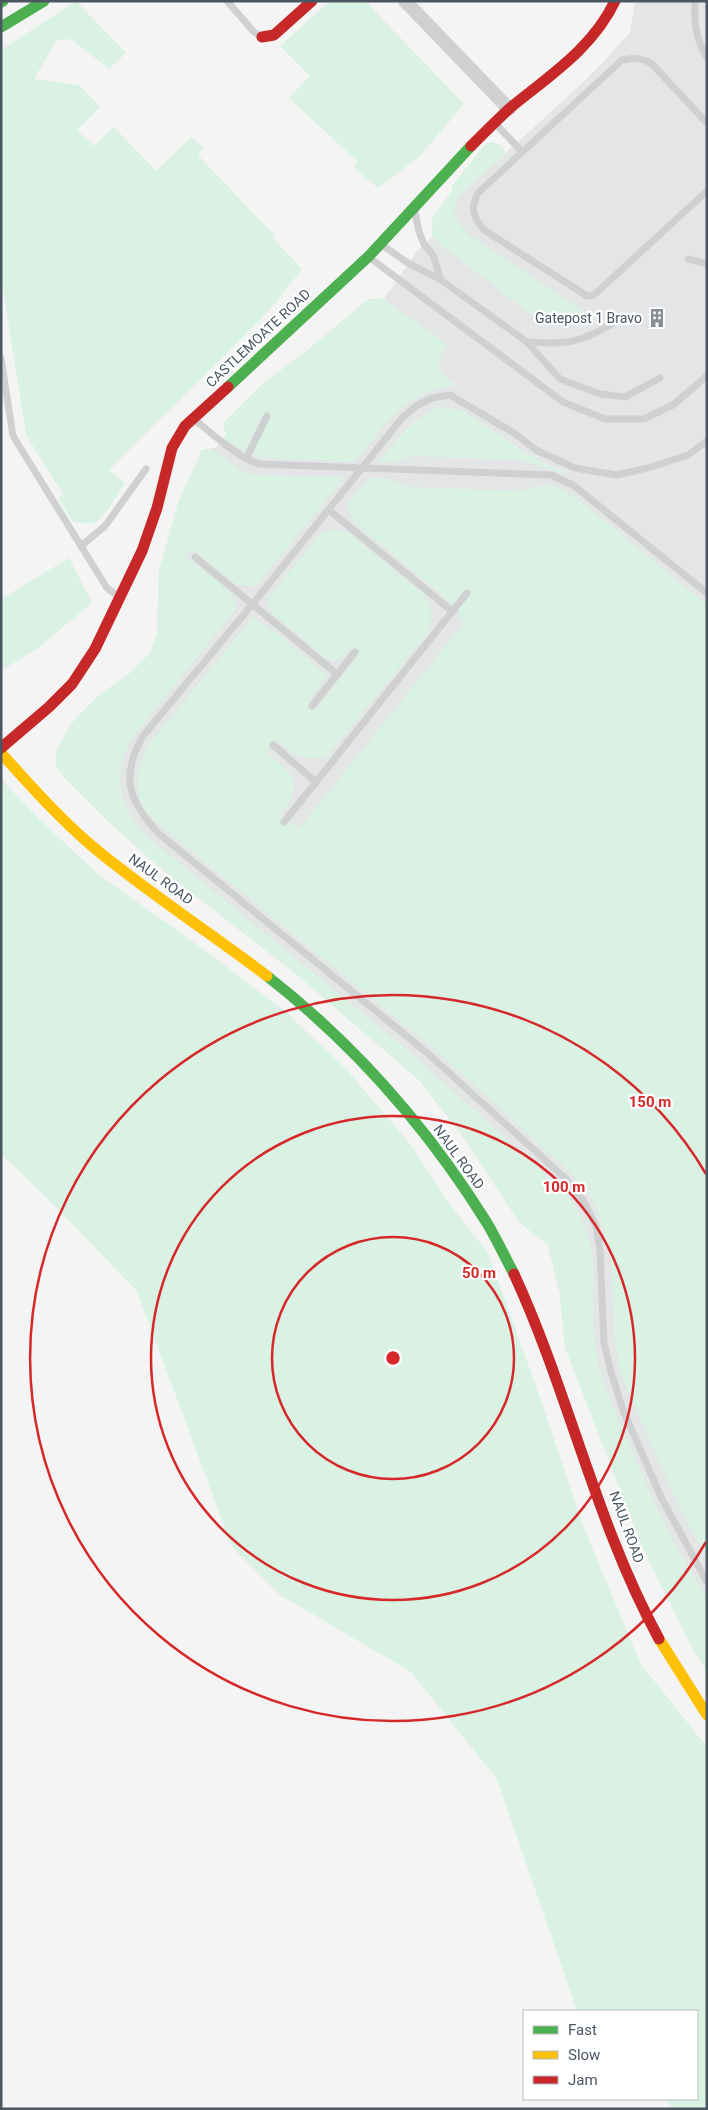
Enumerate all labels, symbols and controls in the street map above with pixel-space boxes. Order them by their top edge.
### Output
street label: CASTLEMOATE ROAD [203,286,313,390]
building icon: Gatepost 1 Bravo [646,307,668,329]
place label: Gatepost 1 Bravo [535,310,642,326]
street label: NAUL ROAD [126,850,196,908]
text: 150 m [629,1093,671,1111]
street label: NAUL ROAD [430,1122,488,1192]
text: 100 m [543,1178,585,1196]
text: 50 m [462,1264,496,1282]
centre of rings [384,1349,402,1367]
street label: NAUL ROAD [607,1489,647,1565]
legend [523,2010,698,2100]
text: Fast [568,2021,597,2039]
text: Slow [568,2046,600,2064]
text: Jam [568,2071,598,2089]

